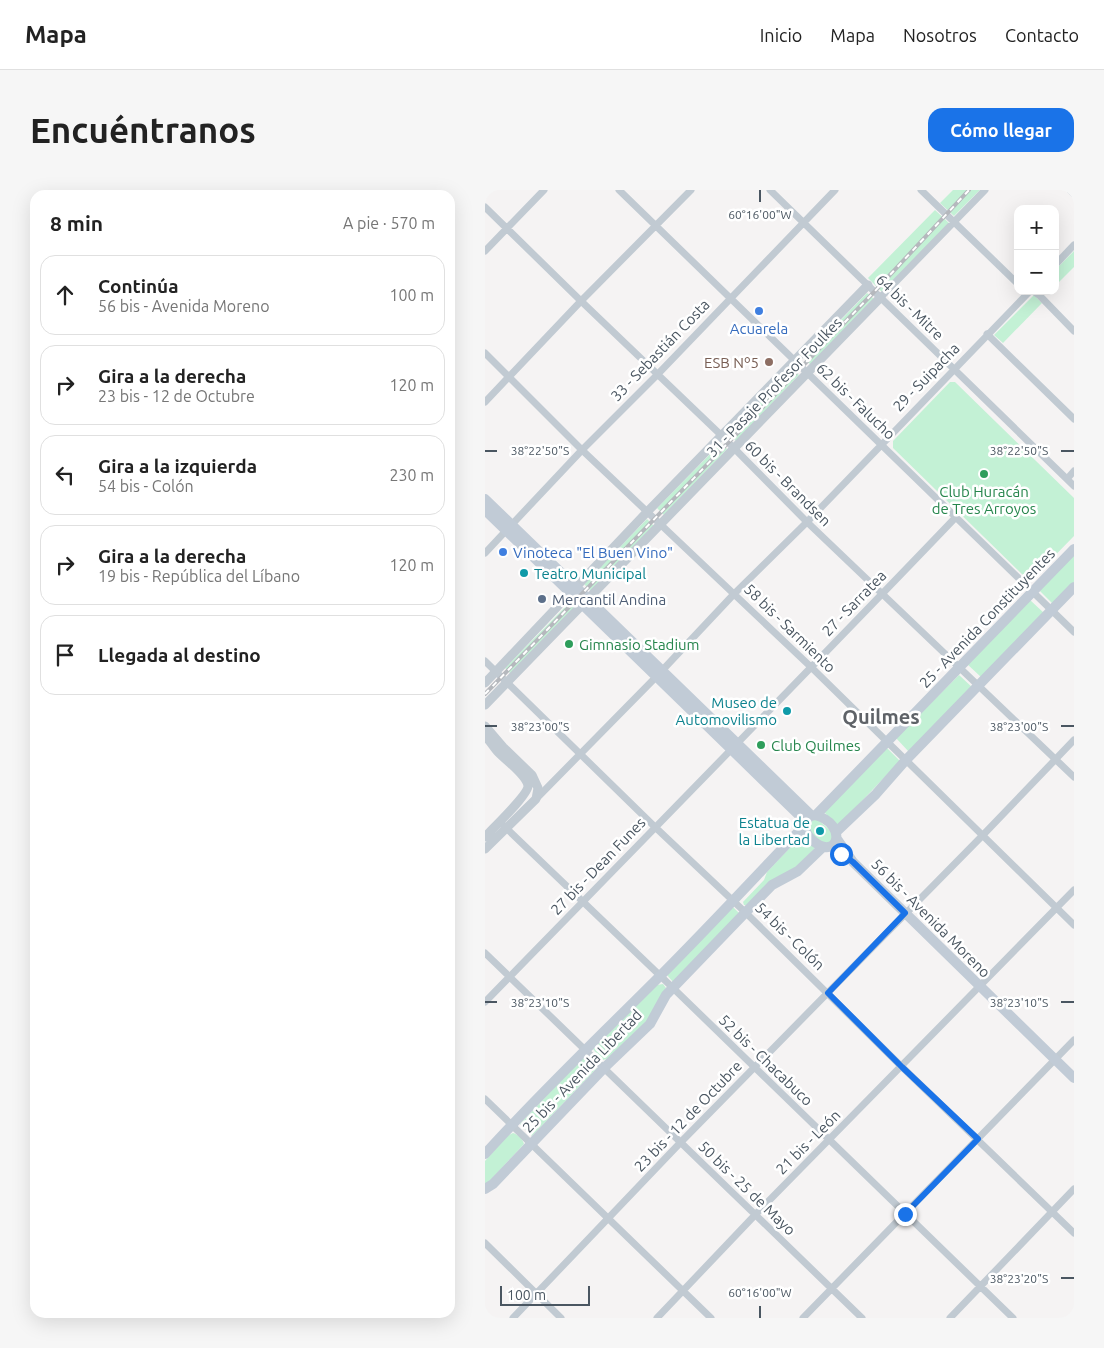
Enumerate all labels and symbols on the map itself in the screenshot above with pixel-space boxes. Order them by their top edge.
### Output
text: 60°16'00"W [728,208,792,221]
street label: 64 bis - Mitre [873,271,947,343]
street label: 33 - Sebastián Costa [607,296,713,404]
marker: Acuarela [753,305,765,317]
street label: 31 - Pasaje Profesor Foulkes [703,314,845,460]
place label: Acuarela [730,320,788,337]
street label: 29 - Suipacha [889,339,963,415]
place label: ESB Nº5 [704,354,759,371]
marker: ESB Nº5 [763,356,775,368]
street label: 62 bis - Falucho [813,359,899,443]
street label: 60 bis - Brandsen [742,437,834,529]
text: 38°22'50"S [511,444,569,457]
text: 38°22'50"S [990,444,1048,457]
marker: Club Huracán de Tres Arroyos [978,468,990,480]
place label: Club Huracán de Tres Arroyos [932,483,1036,517]
place label: Vinoteca "El Buen Vino" [513,544,673,561]
street label: 25 - Avenida Constituyentes [916,545,1058,691]
marker: Vinoteca "El Buen Vino" [497,546,509,558]
place label: Teatro Municipal [534,565,646,582]
marker: Teatro Municipal [518,567,530,579]
street label: 27 - Sarratea [818,567,890,639]
street label: 58 bis - Sarmiento [741,580,839,676]
place label: Mercantil Andina [552,591,666,608]
marker: Mercantil Andina [536,593,548,605]
place label: Gimnasio Stadium [579,636,700,653]
marker: Gimnasio Stadium [563,638,575,650]
place label: Museo de Automovilismo [676,694,777,728]
marker: Museo de Automovilismo [781,705,793,717]
district label: Quilmes [842,705,920,728]
text: 38°23'00"S [511,720,569,733]
text: 38°23'00"S [990,720,1048,733]
place label: Club Quilmes [771,737,860,754]
marker: Club Quilmes [755,739,767,751]
street label: 27 bis - Dean Funes [547,814,649,918]
place label: Estatua de la Libertad [739,814,810,848]
marker: Estatua de la Libertad [814,825,826,837]
route start [830,843,853,866]
street label: 56 bis - Avenida Moreno [868,855,994,981]
street label: 54 bis - Colón [752,899,828,973]
text: 38°23'10"S [511,996,569,1009]
text: 38°23'10"S [990,996,1048,1009]
street label: 25 bis - Avenida Libertad [519,1006,645,1136]
street label: 52 bis - Chacabuco [716,1011,816,1109]
street label: 23 bis - 12 de Octubre [631,1057,745,1175]
street label: 21 bis - León [772,1106,844,1178]
street label: 50 bis - 25 de Mayo [695,1137,799,1239]
route end [894,1203,917,1226]
text: 38°23'20"S [990,1272,1048,1285]
scale bar [500,1283,590,1306]
text: 60°16'00"W [728,1286,792,1299]

